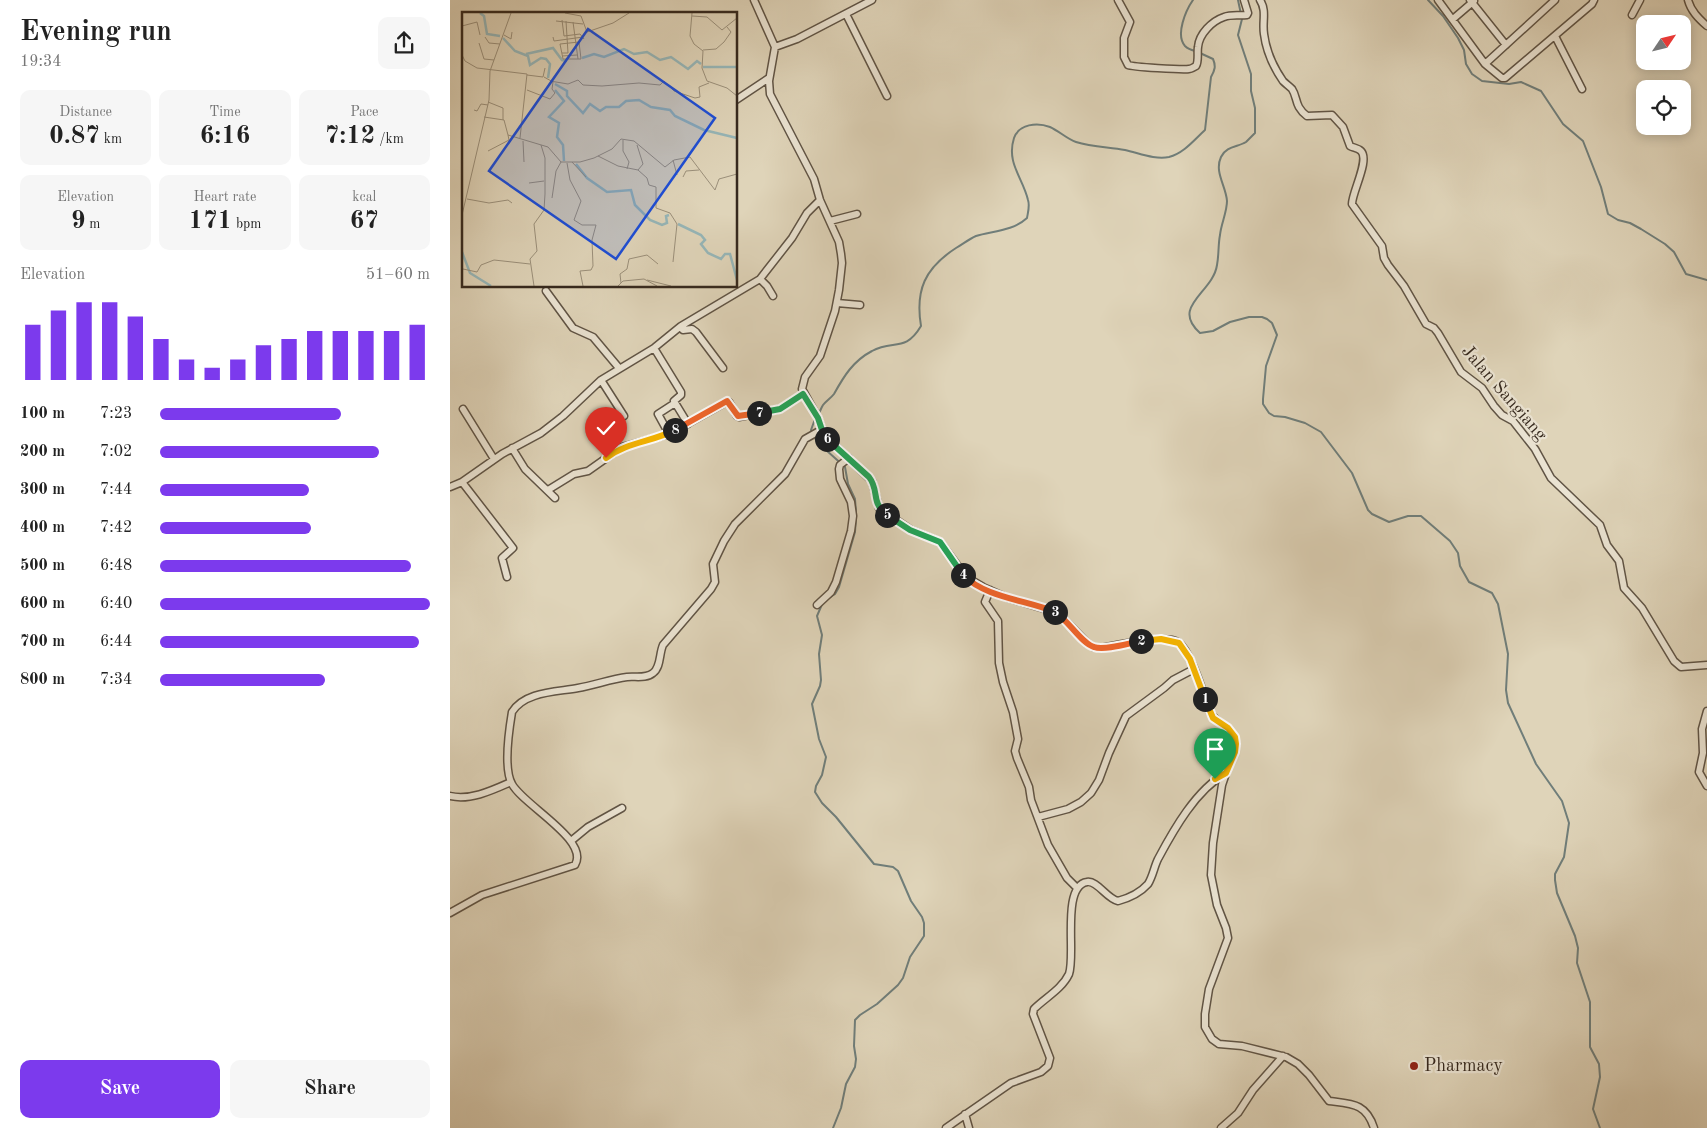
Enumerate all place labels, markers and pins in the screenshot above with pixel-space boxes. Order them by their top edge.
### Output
pin: 7 [746,400,772,426]
pin [585,407,627,458]
pin: 8 [662,418,688,442]
pin: 6 [814,426,840,452]
pin: 5 [874,502,900,528]
pin: 4 [950,562,976,588]
pin: 3 [1042,600,1068,624]
pin: 2 [1128,628,1154,654]
pin: 1 [1192,686,1218,712]
pin [1194,728,1236,779]
place label: Pharmacy [1424,1057,1503,1075]
marker: Pharmacy [1408,1060,1420,1072]

